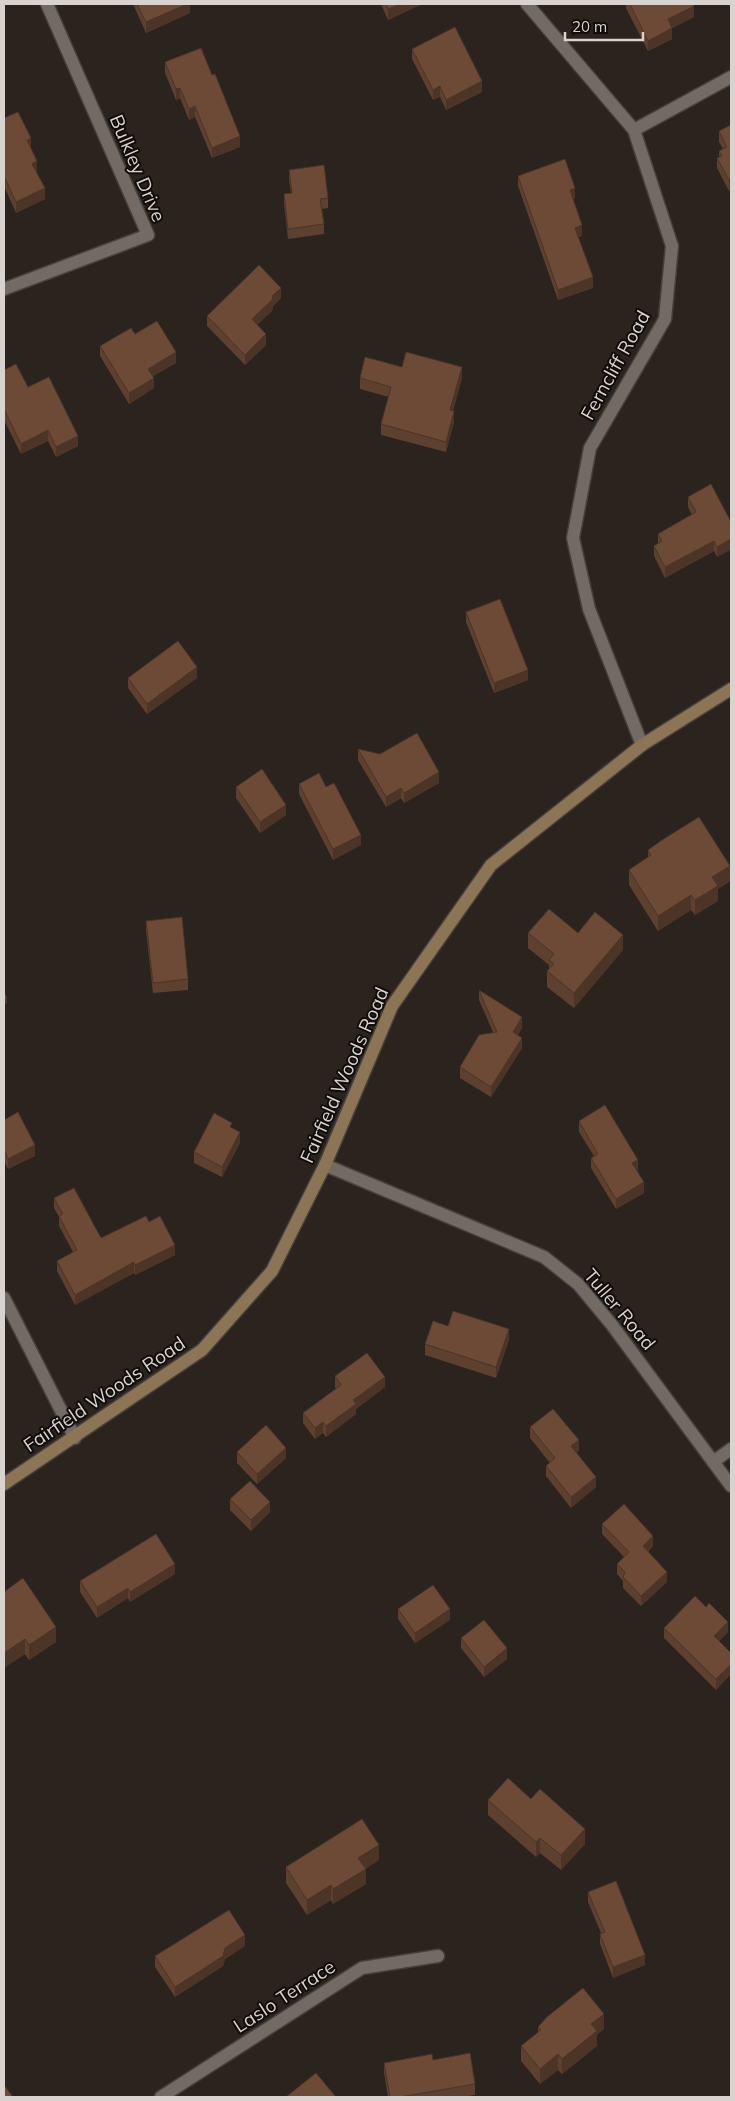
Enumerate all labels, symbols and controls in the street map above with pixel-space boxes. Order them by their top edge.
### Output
scale bar [565,10,642,42]
text: 20 m [572,17,607,36]
street label: Bulkley Drive [105,111,171,225]
street label: Ferncliff Road [575,306,655,424]
street label: Fairfield Woods Road [294,983,394,1167]
street label: Tuller Road [579,1263,661,1355]
street label: Fairfield Woods Road [19,1331,189,1457]
street label: Laslo Terrace [229,1954,339,2038]

